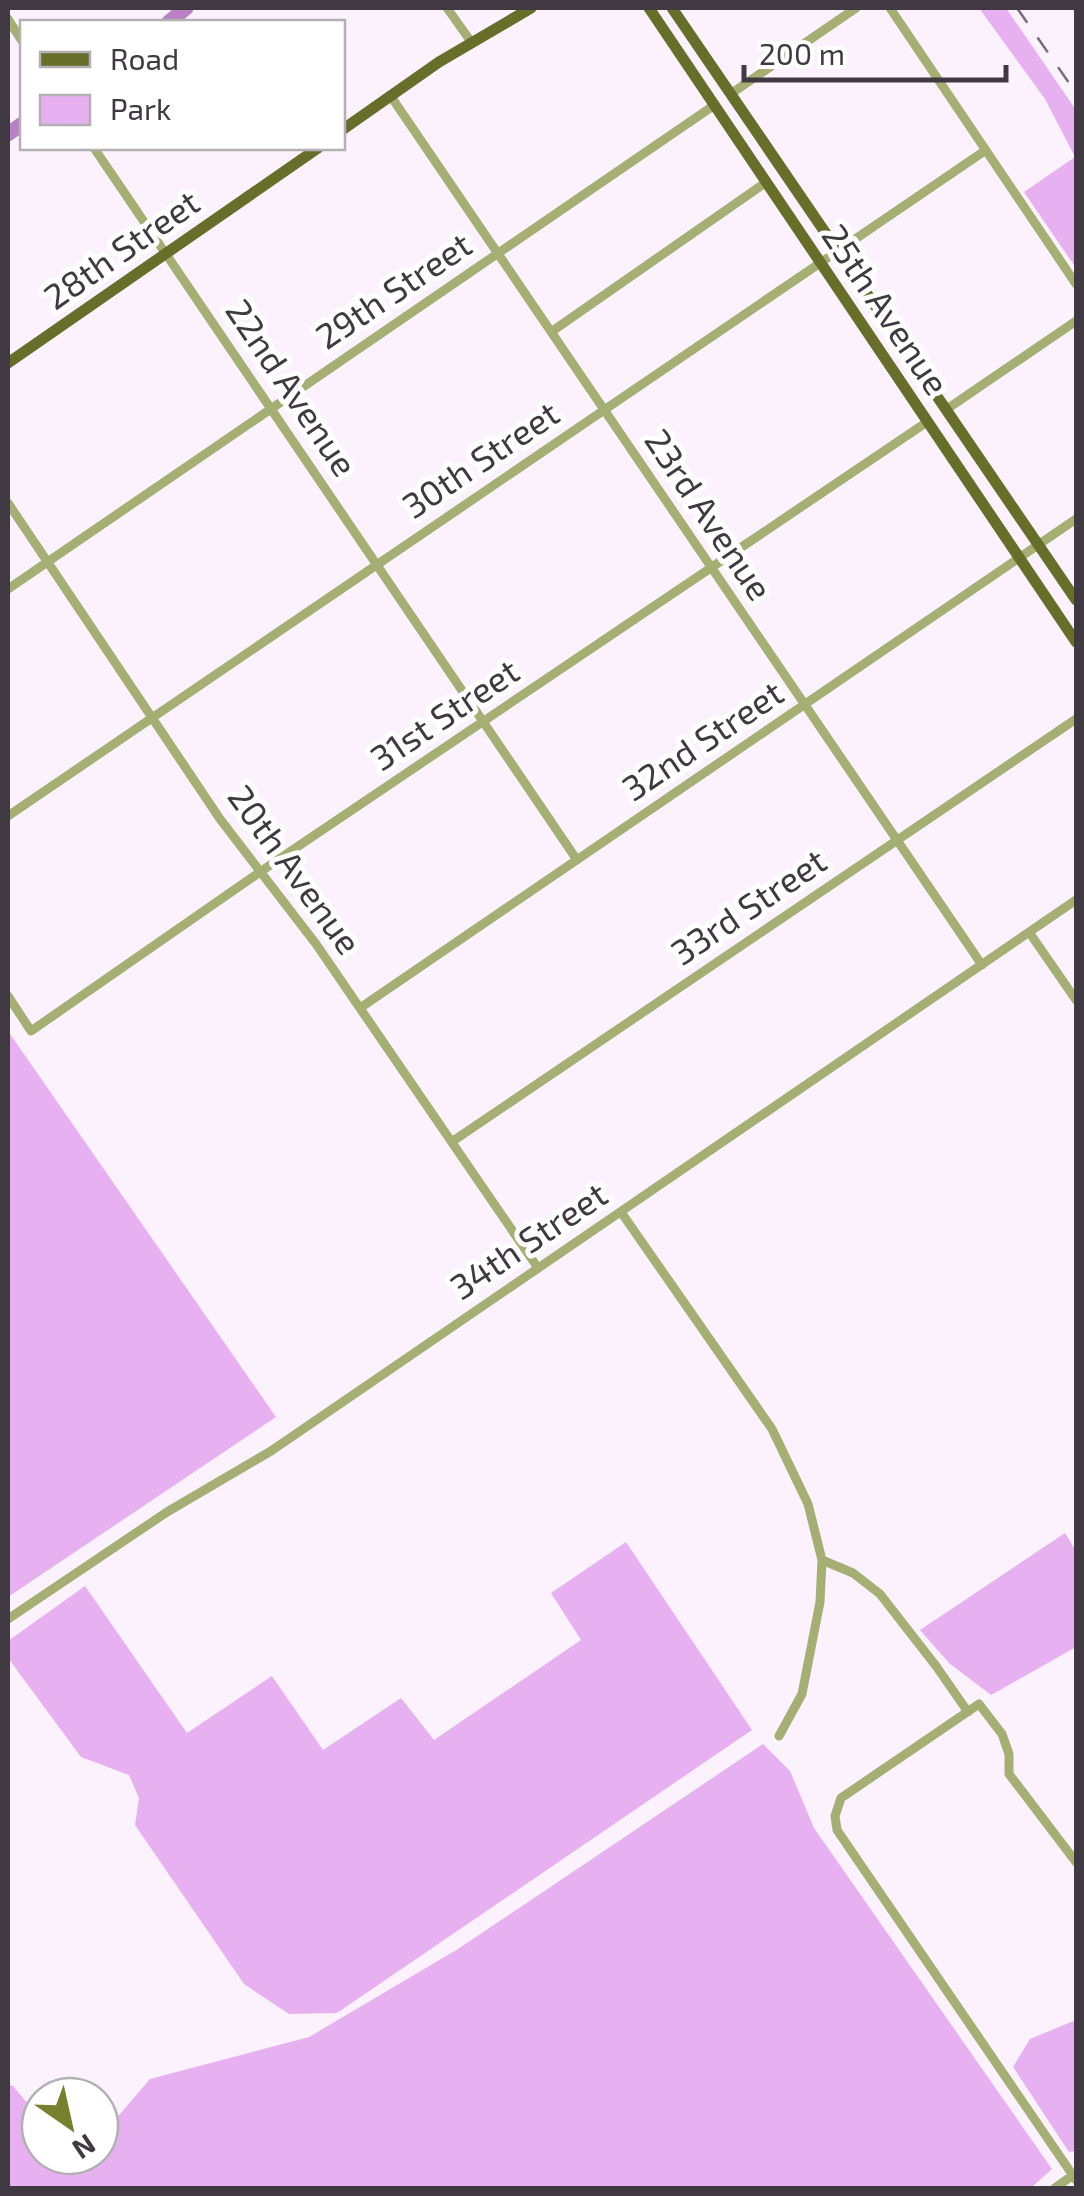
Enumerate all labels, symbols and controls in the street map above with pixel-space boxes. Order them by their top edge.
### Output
legend [20,20,345,150]
scale bar [744,20,1006,82]
text: 200 m [759,35,845,71]
text: Road [110,40,179,76]
text: Park [110,90,171,126]
street label: 28th Street [35,180,206,317]
street label: 25th Avenue [814,216,959,402]
street label: 29th Street [307,222,479,357]
street label: 22nd Avenue [218,291,367,483]
street label: 30th Street [394,391,566,526]
street label: 23rd Avenue [637,420,782,607]
street label: 31st Street [362,649,526,778]
street label: 32nd Street [614,670,790,808]
street label: 20th Avenue [220,776,371,962]
street label: 33rd Street [662,838,833,972]
street label: 34th Street [442,1172,614,1307]
north arrow [20,2076,120,2176]
text: N [67,2128,102,2167]

